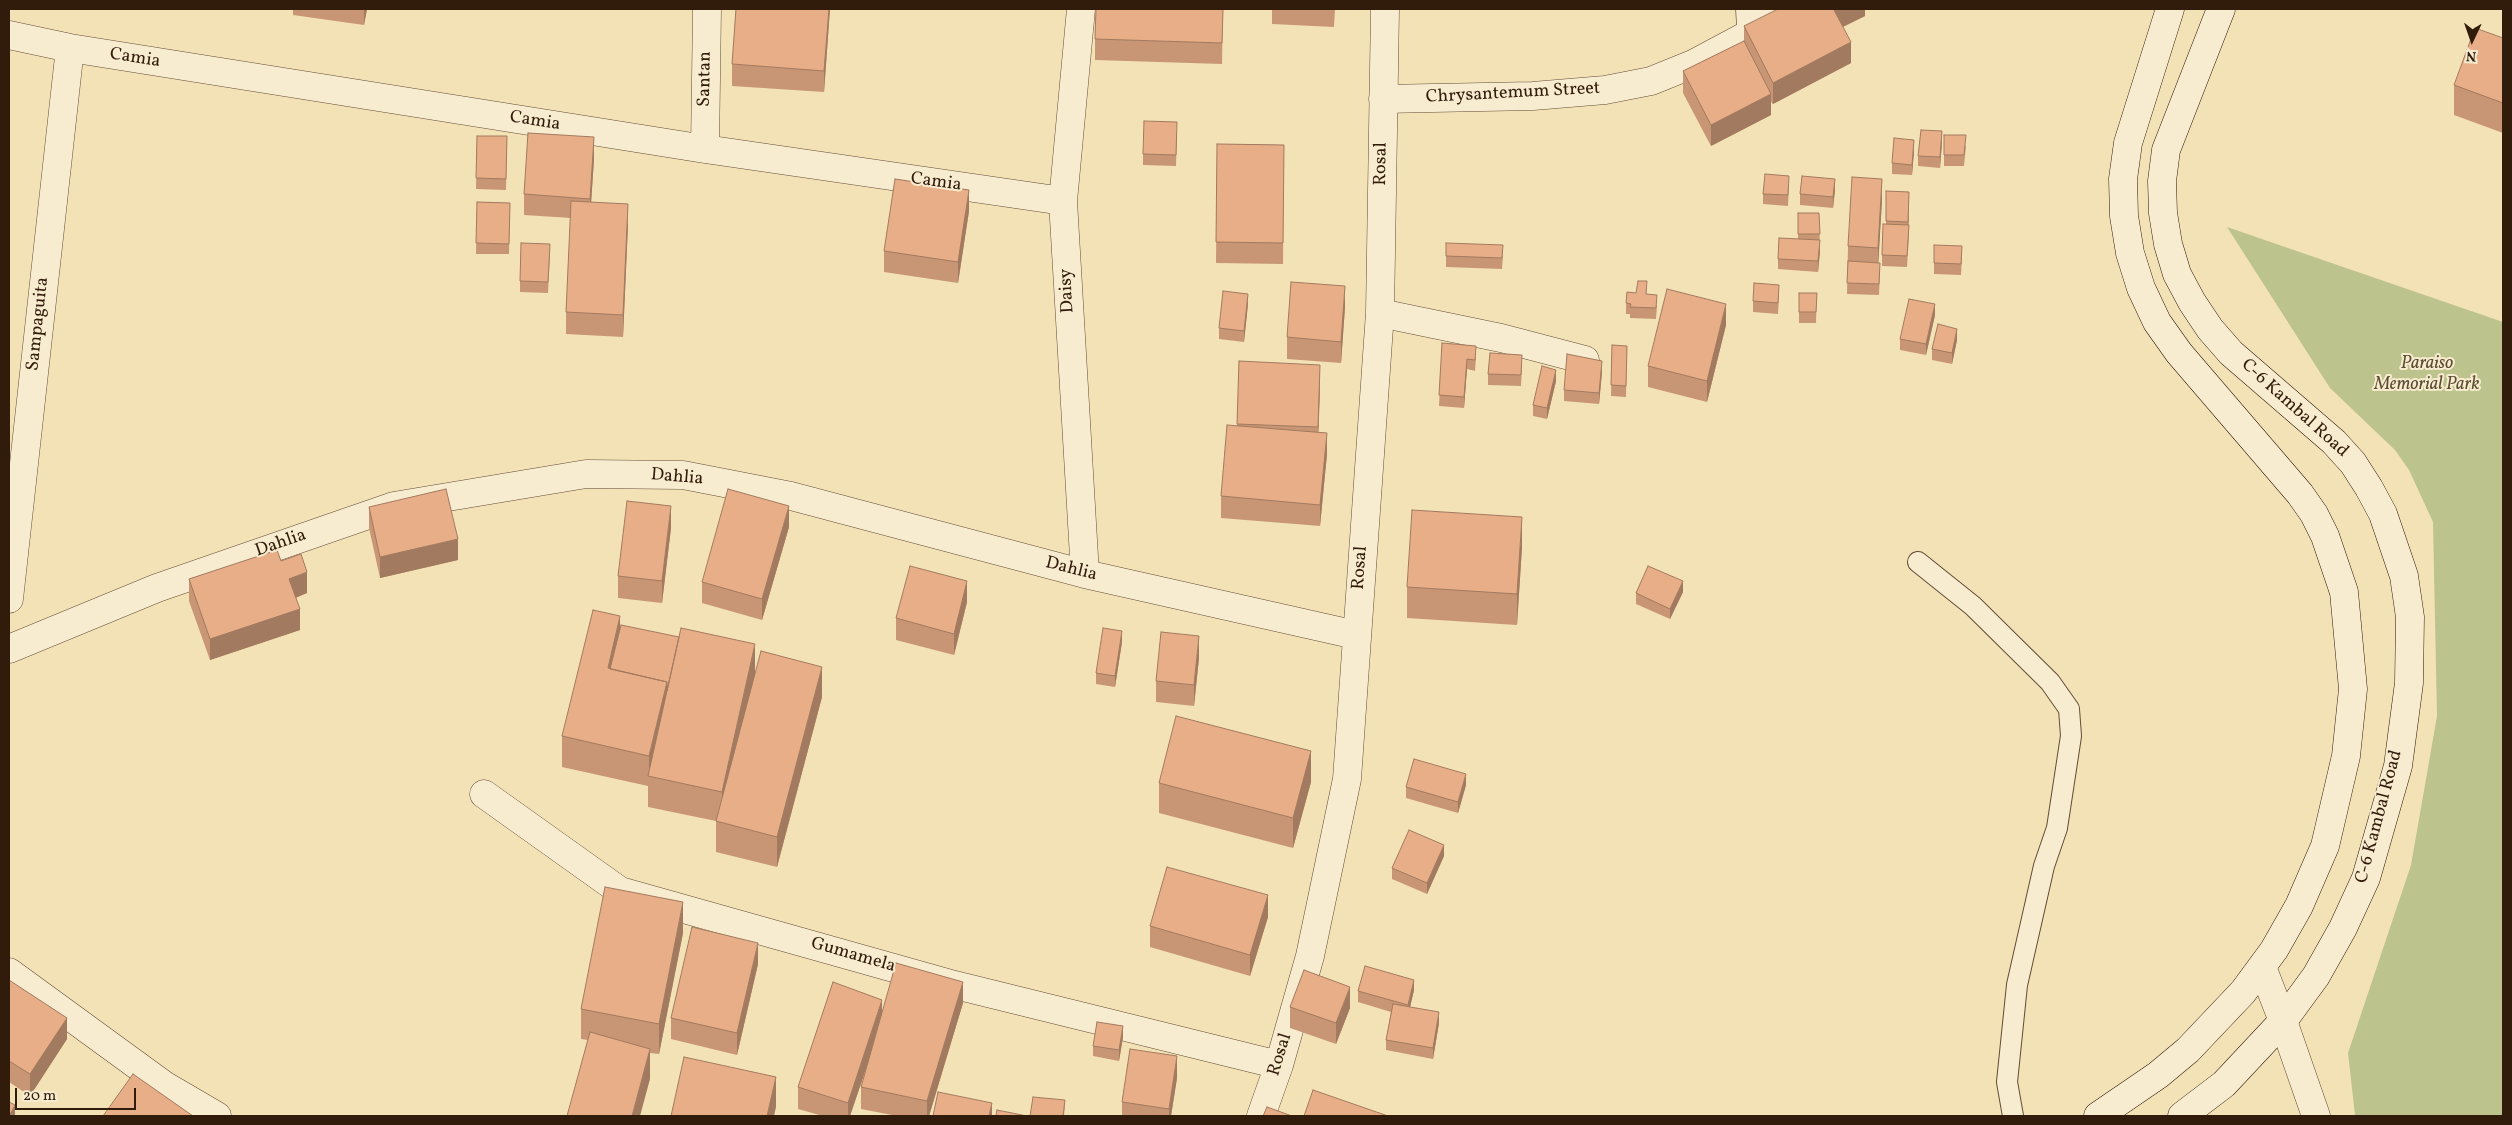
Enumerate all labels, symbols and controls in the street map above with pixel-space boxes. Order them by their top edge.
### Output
north arrow [2447,15,2497,65]
street label: Camia [108,44,162,74]
text: N [2466,46,2477,65]
street label: Santan [695,51,717,107]
street label: Chrysantemum Street [1425,79,1601,109]
street label: Camia [508,107,562,137]
street label: Rosal [1371,142,1393,186]
street label: Camia [909,169,963,197]
street label: Daisy [1056,268,1080,314]
street label: Sampaguita [23,276,55,372]
park label: Paraiso Memorial Park [2374,354,2480,396]
street label: C-6 Kambal Road [2236,355,2352,463]
street label: Dahlia [650,465,704,491]
street label: Dahlia [253,525,309,563]
street label: Rosal [1349,546,1373,590]
street label: Dahlia [1043,553,1099,587]
street label: C-6 Kambal Road [2352,748,2408,886]
street label: Gumamela [808,934,898,978]
street label: Rosal [1264,1031,1298,1079]
scale bar [18,1078,139,1110]
text: 20 m [23,1086,56,1107]

